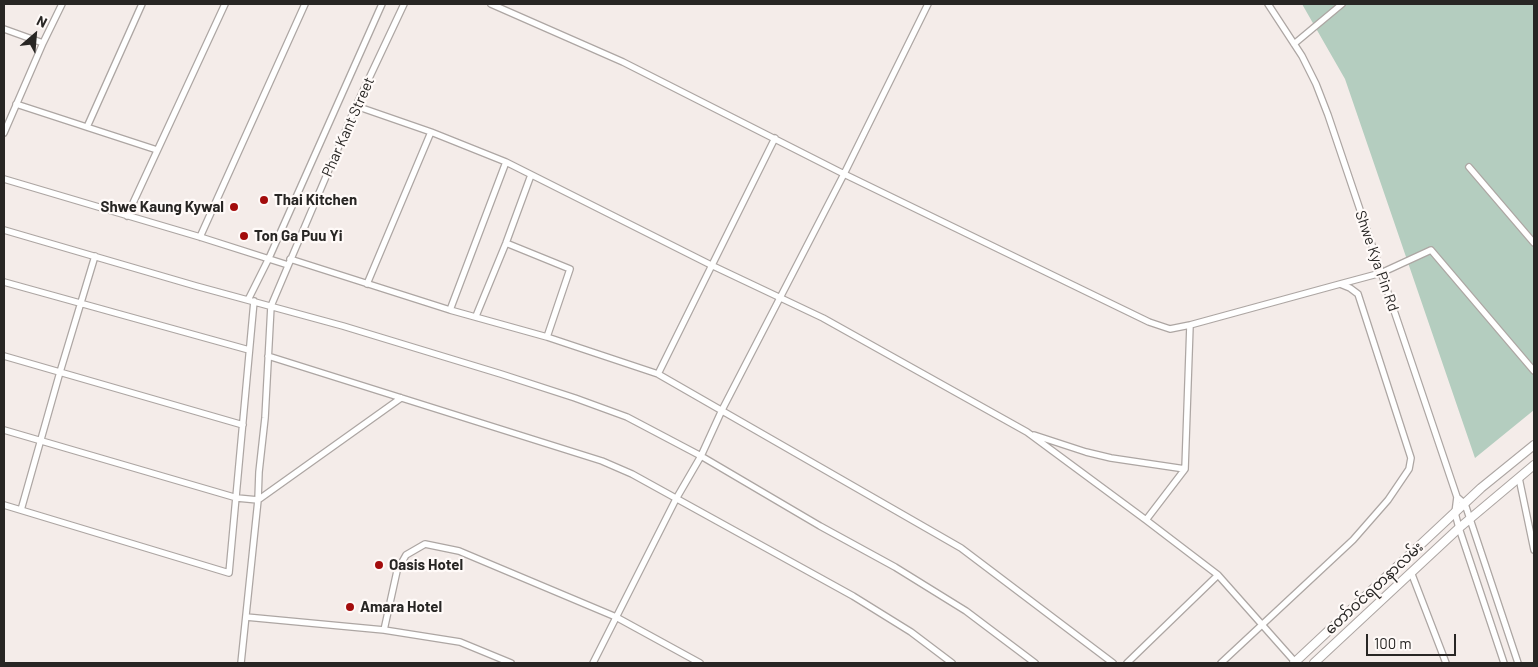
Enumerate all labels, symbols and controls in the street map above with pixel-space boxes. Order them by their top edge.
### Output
north arrow [10,10,60,60]
text: N [34,12,50,31]
street label: Phar Kant Street [318,74,378,180]
place label: Thai Kitchen [274,191,357,209]
marker: Thai Kitchen [258,194,270,206]
place label: Shwe Kaung Kywal [101,198,224,216]
marker: Shwe Kaung Kywal [228,201,240,213]
street label: Shwe Kya Pin Rd [1351,208,1403,314]
place label: Ton Ga Puu Yi [254,227,343,245]
marker: Ton Ga Puu Yi [238,230,250,242]
street label: တော်ဝင်ရတနာလမ်း [1321,538,1427,638]
place label: Oasis Hotel [389,556,463,574]
marker: Oasis Hotel [373,559,385,571]
place label: Amara Hotel [360,598,442,616]
marker: Amara Hotel [344,601,356,613]
scale bar [1368,624,1458,656]
text: 100 m [1374,634,1412,652]

